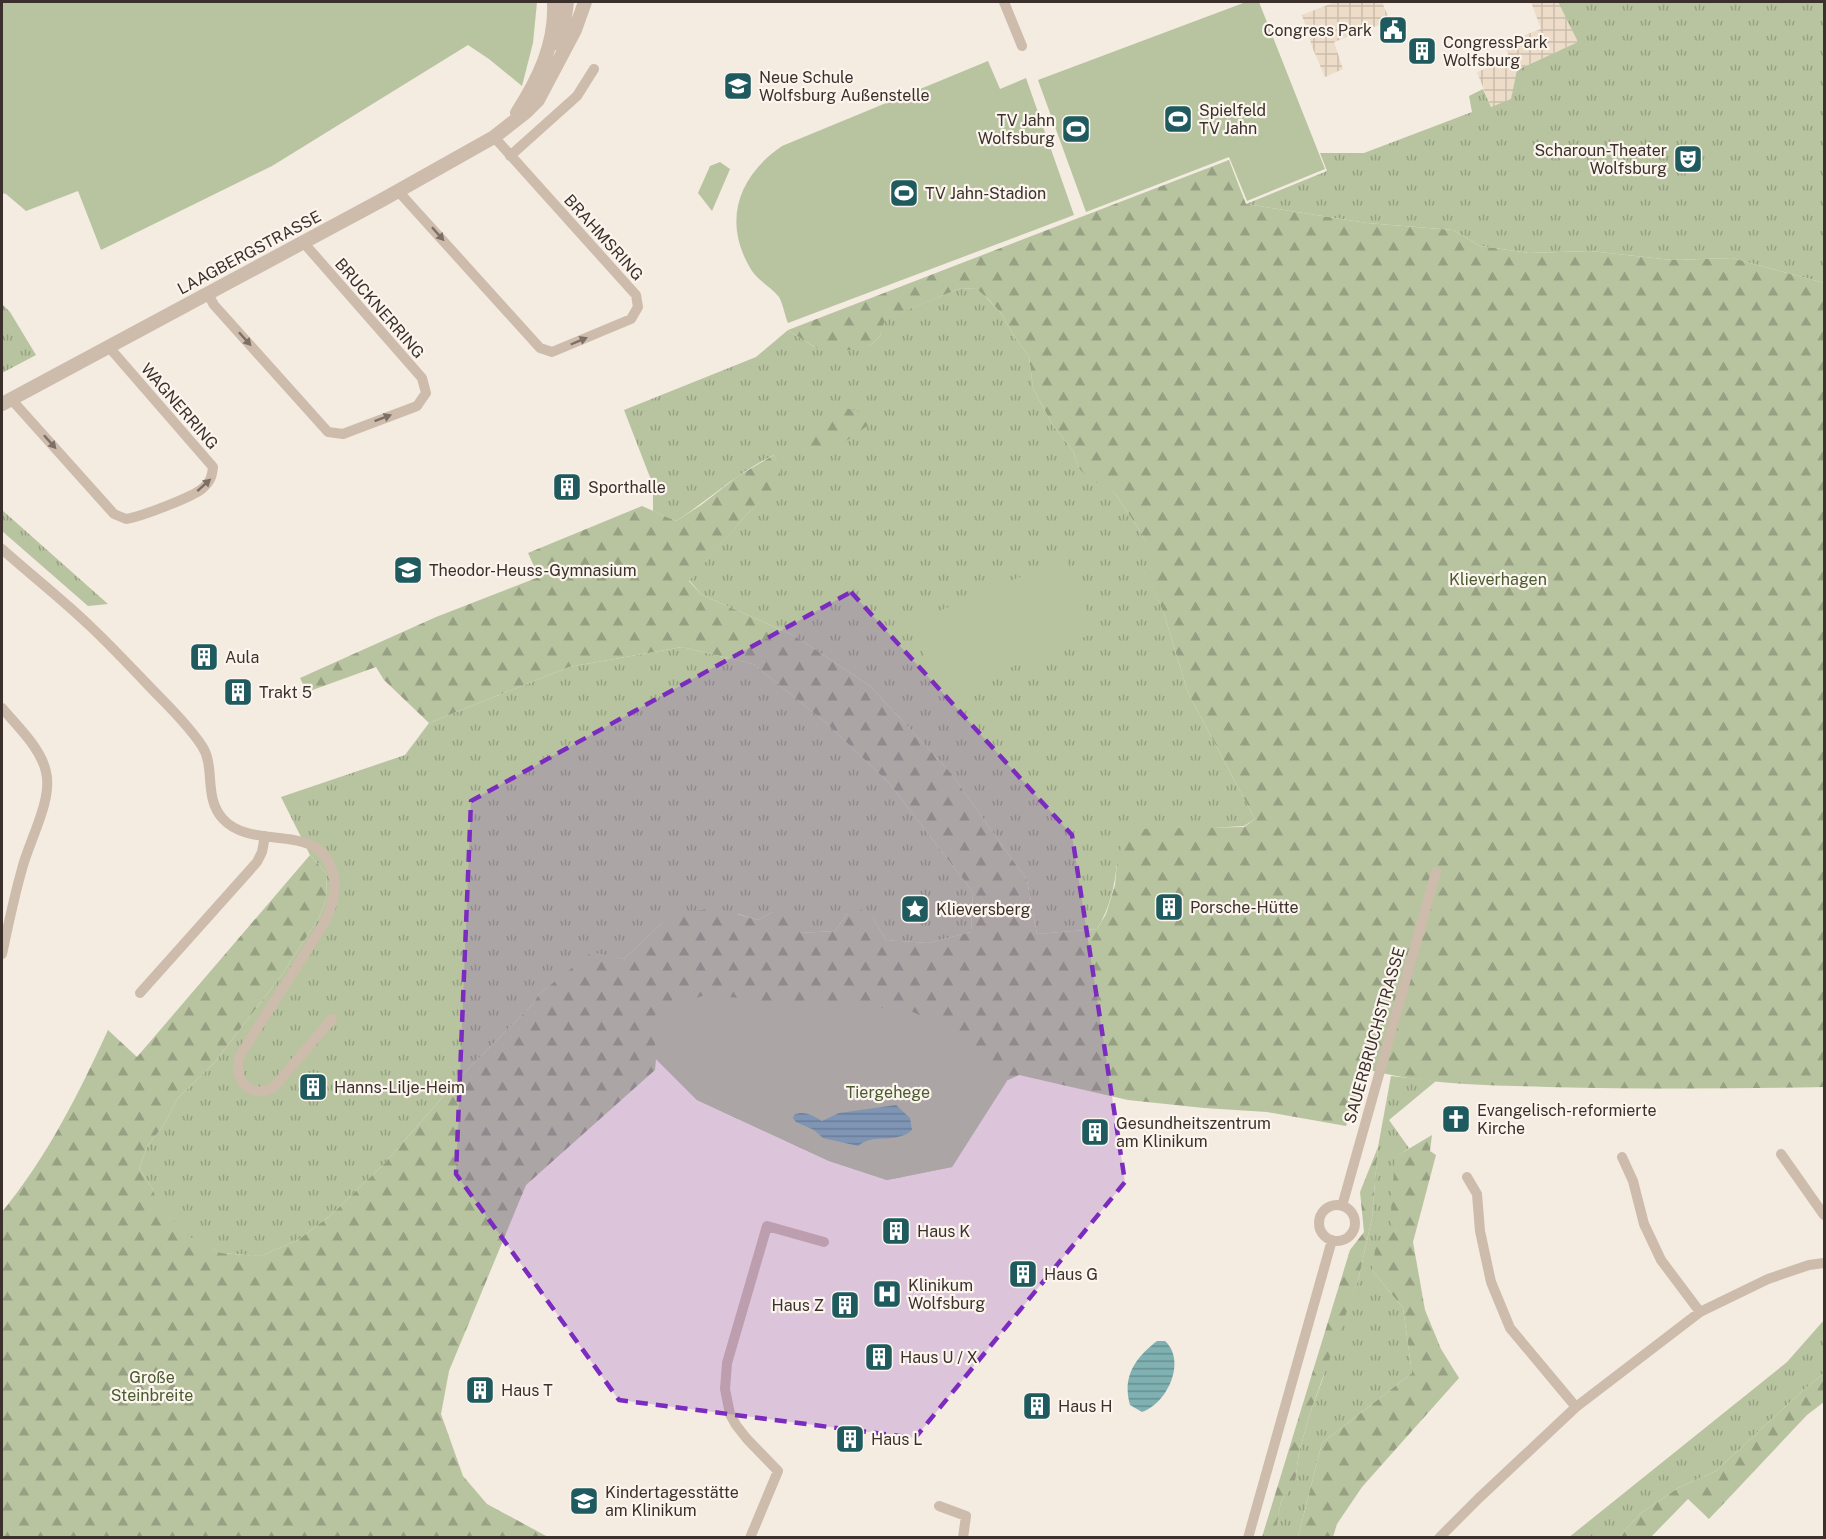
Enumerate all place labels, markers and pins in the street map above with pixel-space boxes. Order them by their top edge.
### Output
public building icon: Congress Park [1377,14,1409,46]
place label: Congress Park [1264,21,1372,40]
place label: CongressPark Wolfsburg [1443,33,1548,70]
building icon: CongressPark Wolfsburg [1406,35,1438,67]
place label: Neue Schule Wolfsburg Außenstelle [759,68,930,105]
school or university icon: Neue Schule Wolfsburg Außenstelle [722,70,754,102]
place label: Spielfeld TV Jahn [1199,101,1266,138]
sports icon: Spielfeld TV Jahn [1162,103,1194,135]
place label: TV Jahn Wolfsburg [978,111,1055,148]
sports icon: TV Jahn Wolfsburg [1060,113,1092,145]
place label: Scharoun-Theater Wolfsburg [1534,141,1667,178]
theatre icon: Scharoun-Theater Wolfsburg [1672,143,1704,175]
sports icon: TV Jahn-Stadion [888,177,920,209]
place label: TV Jahn-Stadion [925,184,1046,203]
building icon: Sporthalle [551,471,583,503]
place label: Sporthalle [588,478,666,497]
school or university icon: Theodor-Heuss-Gymnasium [392,554,424,586]
place label: Theodor-Heuss-Gymnasium [429,561,637,580]
building icon: Aula [188,641,220,673]
place label: Aula [225,648,259,667]
building icon: Trakt 5 [222,676,254,708]
place label: Trakt 5 [259,683,312,702]
building icon: Porsche-Hütte [1153,891,1185,923]
place icon: Klieversberg [899,893,931,925]
place label: Porsche-Hütte [1190,898,1299,917]
place label: Klieversberg [936,900,1030,919]
building icon: Hanns-Lilje-Heim [297,1071,329,1103]
place label: Hanns-Lilje-Heim [334,1078,465,1097]
place label: Evangelisch-reformierte Kirche [1477,1101,1656,1138]
church icon: Evangelisch-reformierte Kirche [1440,1103,1472,1135]
place label: Gesundheitszentrum am Klinikum [1116,1114,1271,1151]
building icon: Gesundheitszentrum am Klinikum [1079,1116,1111,1148]
building icon: Haus K [880,1215,912,1247]
place label: Haus K [917,1222,970,1241]
building icon: Haus G [1007,1258,1039,1290]
place label: Haus G [1044,1265,1098,1284]
place label: Klinikum Wolfsburg [908,1276,985,1313]
hospital icon: Klinikum Wolfsburg [871,1278,903,1310]
building icon: Haus Z [829,1289,861,1321]
place label: Haus Z [772,1296,824,1315]
building icon: Haus U / X [863,1341,895,1373]
place label: Haus U / X [900,1348,978,1367]
building icon: Haus T [464,1374,496,1406]
place label: Haus T [501,1381,553,1400]
building icon: Haus H [1021,1390,1053,1422]
place label: Haus H [1058,1397,1113,1416]
building icon: Haus L [834,1423,866,1455]
place label: Haus L [871,1430,923,1449]
place label: Kindertagesstätte am Klinikum [605,1483,739,1520]
school or university icon: Kindertagesstätte am Klinikum [568,1485,600,1517]

